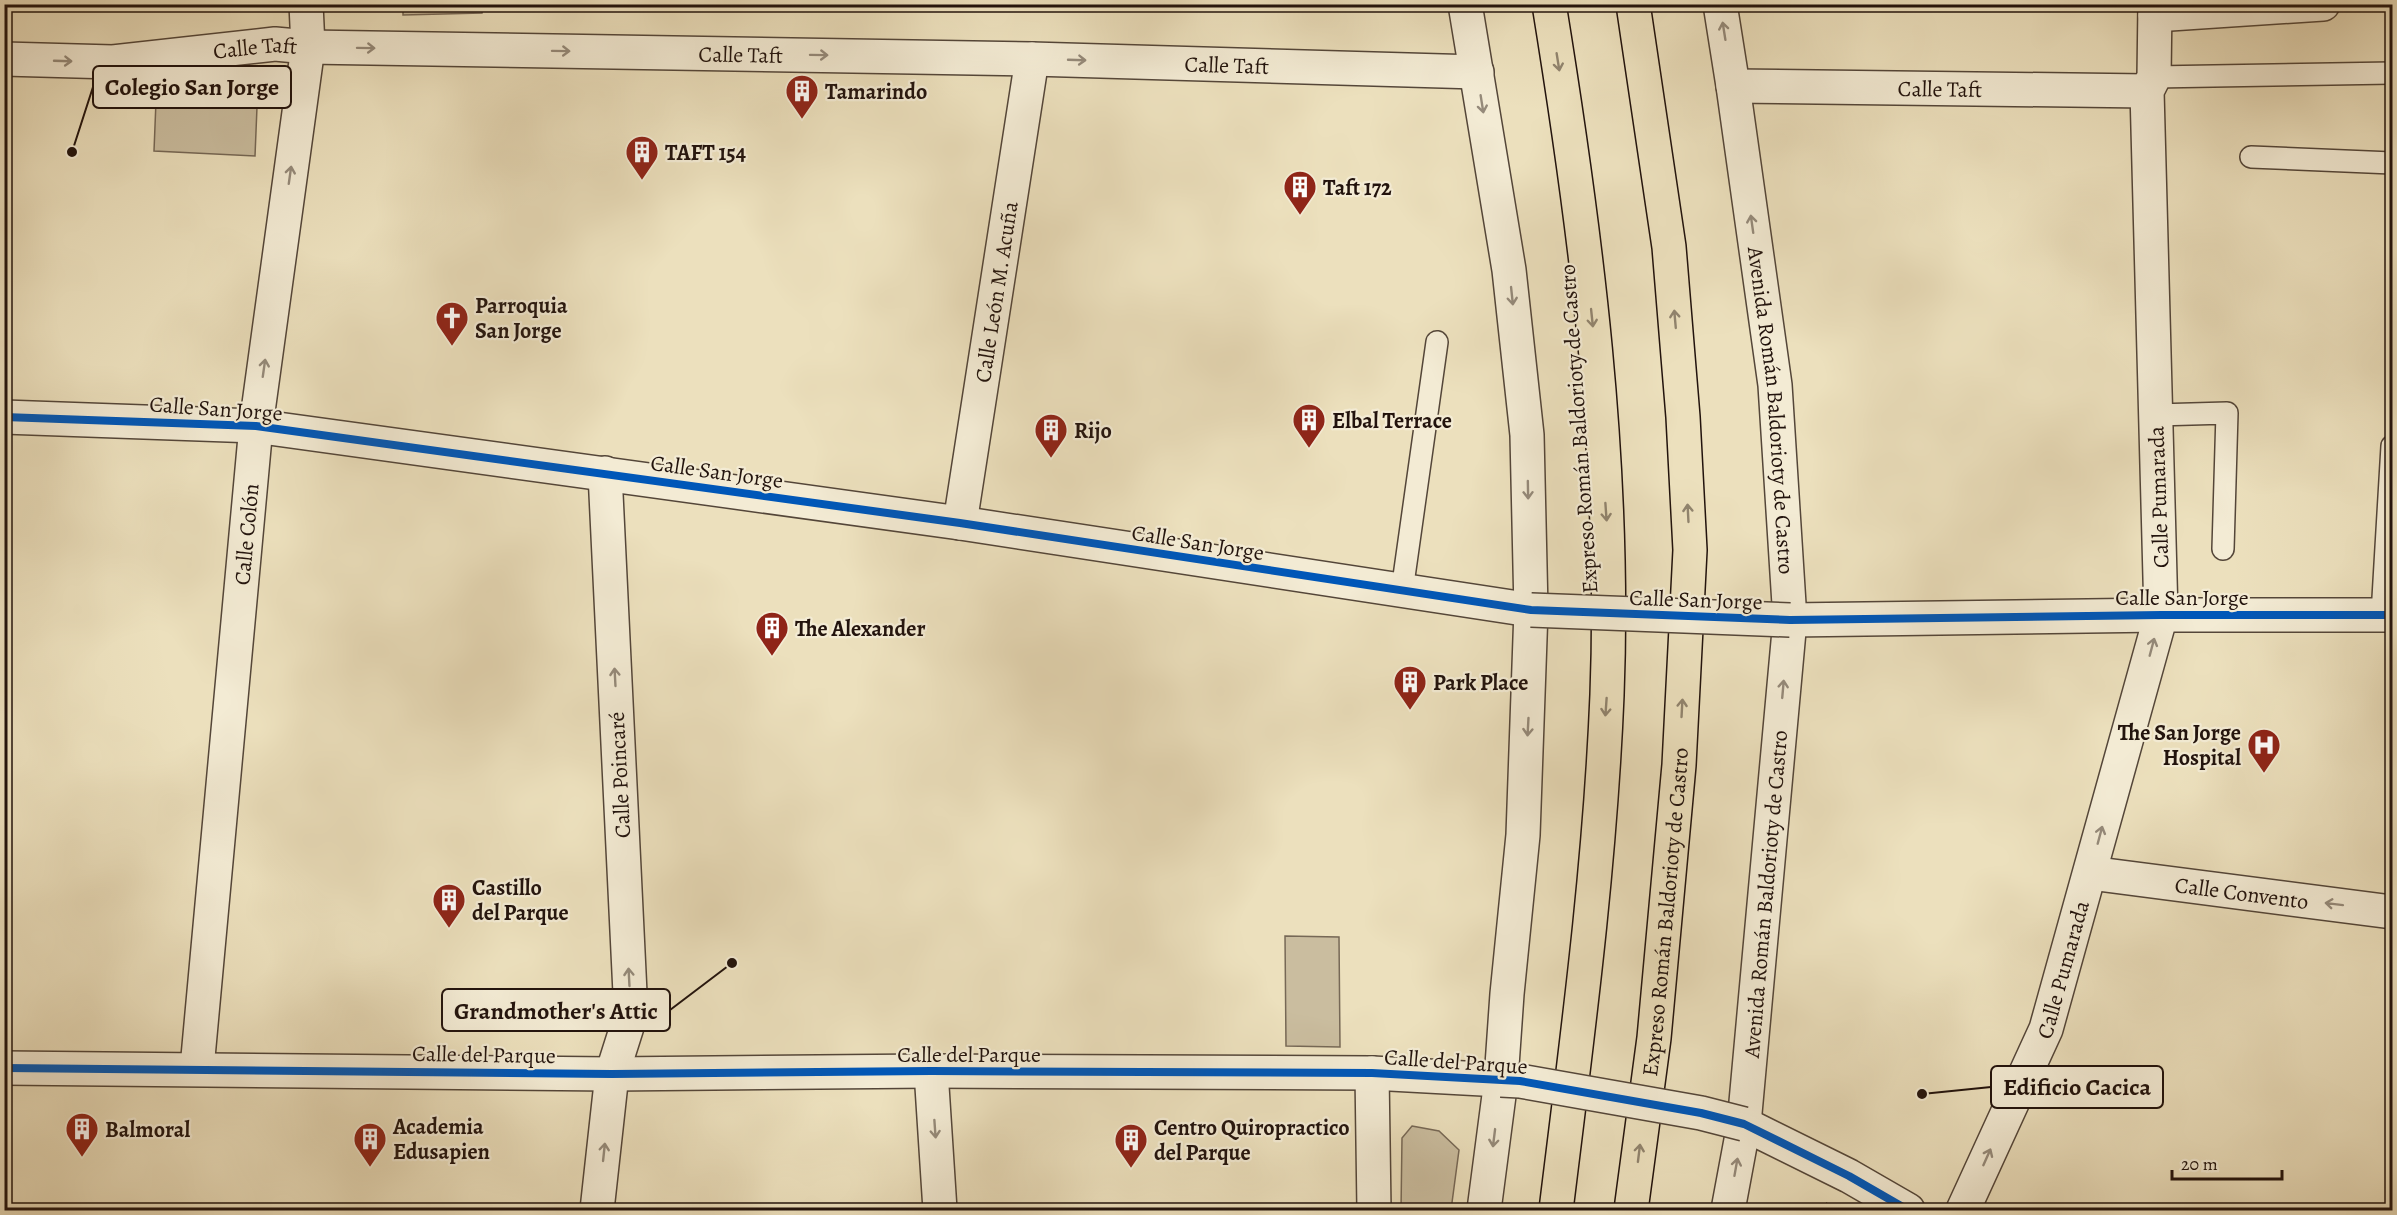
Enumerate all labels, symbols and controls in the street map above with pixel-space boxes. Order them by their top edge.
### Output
one-way arrow [1719,21,1730,41]
street label: Calle Taft [212,30,298,67]
street label: Calle Taft [698,39,783,71]
one-way arrow [356,42,376,54]
one-way arrow [550,45,570,57]
street label: Calle Taft [1184,49,1269,82]
one-way arrow [808,50,828,61]
one-way arrow [1553,52,1564,72]
one-way arrow [52,55,72,66]
one-way arrow [1066,55,1086,66]
callout: Colegio San Jorge [93,66,291,108]
text: Colegio San Jorge [105,71,279,103]
building icon: Tamarindo [784,73,820,120]
street label: Calle Taft [1898,74,1982,105]
place label: Tamarindo [825,77,927,107]
one-way arrow [1477,93,1488,113]
building icon: TAFT 154 [624,134,660,181]
place label: TAFT 154 [665,138,746,168]
one-way arrow [285,165,296,185]
building icon: Taft 172 [1282,169,1318,216]
place label: Taft 172 [1323,173,1392,203]
street label: Calle León M. Acuña [968,198,1026,385]
one-way arrow [1747,214,1758,234]
street label: Avenida Román Baldorioty de Castro [1740,244,1801,575]
street label: Expreso Román Baldorioty de Castro [1553,263,1605,595]
one-way arrow [1507,286,1518,306]
place label: Parroquia San Jorge [475,291,568,346]
church icon: Parroquia San Jorge [434,300,470,347]
one-way arrow [1587,307,1598,327]
one-way arrow [1669,309,1680,329]
one-way arrow [258,359,269,378]
street label: Calle San Jorge [148,389,284,429]
building icon: Elbal Terrace [1291,402,1327,449]
place label: Elbal Terrace [1332,406,1452,436]
building icon: Rijo [1033,412,1069,459]
place label: Rijo [1074,416,1112,446]
street label: Calle Pumarada [2142,425,2176,568]
street label: Calle San Jorge [649,448,785,496]
one-way arrow [1522,480,1534,500]
street label: Calle Colón [227,482,267,586]
one-way arrow [1600,502,1611,522]
one-way arrow [1683,504,1694,524]
street label: Calle San Jorge [1130,518,1266,568]
street label: Calle San Jorge [1629,583,1763,617]
street label: Calle San Jorge [2115,583,2249,613]
building icon: The Alexander [754,610,790,657]
place label: The Alexander [795,614,925,644]
one-way arrow [2147,638,2158,657]
building icon: Park Place [1392,664,1428,711]
one-way arrow [609,668,620,688]
place label: Park Place [1433,668,1528,698]
one-way arrow [1778,680,1789,700]
one-way arrow [1600,697,1611,717]
one-way arrow [1677,698,1688,718]
street label: Calle Poincaré [602,711,638,839]
one-way arrow [1522,717,1533,737]
place label: The San Jorge Hospital [2118,718,2241,773]
hospital icon: The San Jorge Hospital [2246,727,2282,774]
street label: Avenida Román Baldorioty de Castro [1737,729,1795,1060]
street label: Expreso Román Baldorioty de Castro [1635,747,1696,1078]
one-way arrow [2095,826,2106,845]
street label: Calle Convento [2173,870,2310,917]
place label: Castillo del Parque [472,873,569,928]
building icon: Castillo del Parque [431,882,467,929]
street label: Calle Pumarada [2029,896,2097,1044]
one-way arrow [2325,899,2345,910]
one-way arrow [624,967,635,987]
callout: Grandmother's Attic [442,989,670,1031]
text: Grandmother's Attic [454,995,658,1027]
street label: Calle del Parque [412,1039,556,1071]
street label: Calle del Parque [897,1040,1041,1070]
street label: Calle del Parque [1383,1042,1529,1082]
callout: Edificio Cacica [1991,1066,2163,1108]
text: Edificio Cacica [2003,1071,2151,1103]
building icon: Balmoral [64,1111,100,1158]
place label: Academia Edusapien [392,1112,490,1167]
place label: Centro Quiropractico del Parque [1154,1113,1350,1168]
place label: Balmoral [105,1115,190,1145]
one-way arrow [930,1119,941,1139]
building icon: Academia Edusapien [352,1121,388,1168]
building icon: Centro Quiropractico del Parque [1113,1122,1149,1169]
one-way arrow [1488,1128,1499,1148]
one-way arrow [598,1143,609,1163]
one-way arrow [1634,1143,1645,1163]
scale bar [2172,1143,2282,1181]
one-way arrow [1982,1149,1994,1167]
text: 20 m [2181,1152,2218,1176]
one-way arrow [1731,1158,1742,1178]

